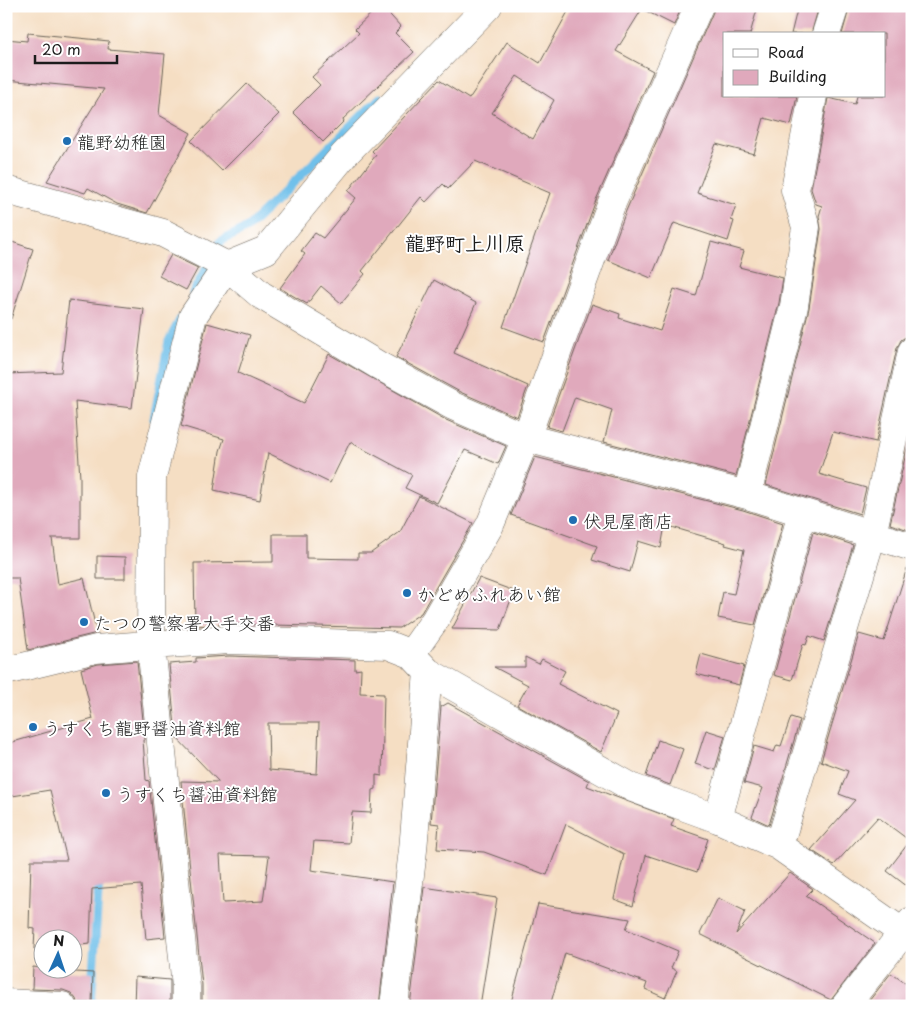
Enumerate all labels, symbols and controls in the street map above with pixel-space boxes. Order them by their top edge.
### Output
scale bar [35,32,118,64]
legend [723,32,886,98]
text: 20 m [42,37,81,60]
text: Road [768,40,804,63]
text: Building [768,64,827,87]
place label: 龍野幼稚園 [77,128,167,155]
marker: 龍野幼稚園 [61,135,73,147]
district label: 龍野町上川原 [405,228,525,258]
place label: 伏見屋商店 [583,507,673,534]
marker: 伏見屋商店 [567,514,579,526]
place label: かどめふれあい館 [417,580,561,607]
marker: かどめふれあい館 [401,587,413,599]
place label: たつの警察署大手交番 [94,609,274,636]
marker: たつの警察署大手交番 [78,616,90,628]
place label: うすくち龍野醤油資料館 [43,714,241,741]
marker: うすくち龍野醤油資料館 [27,721,39,733]
place label: うすくち醤油資料館 [116,780,278,807]
marker: うすくち醤油資料館 [100,787,112,799]
north arrow [32,930,82,980]
text: N [53,930,65,951]

